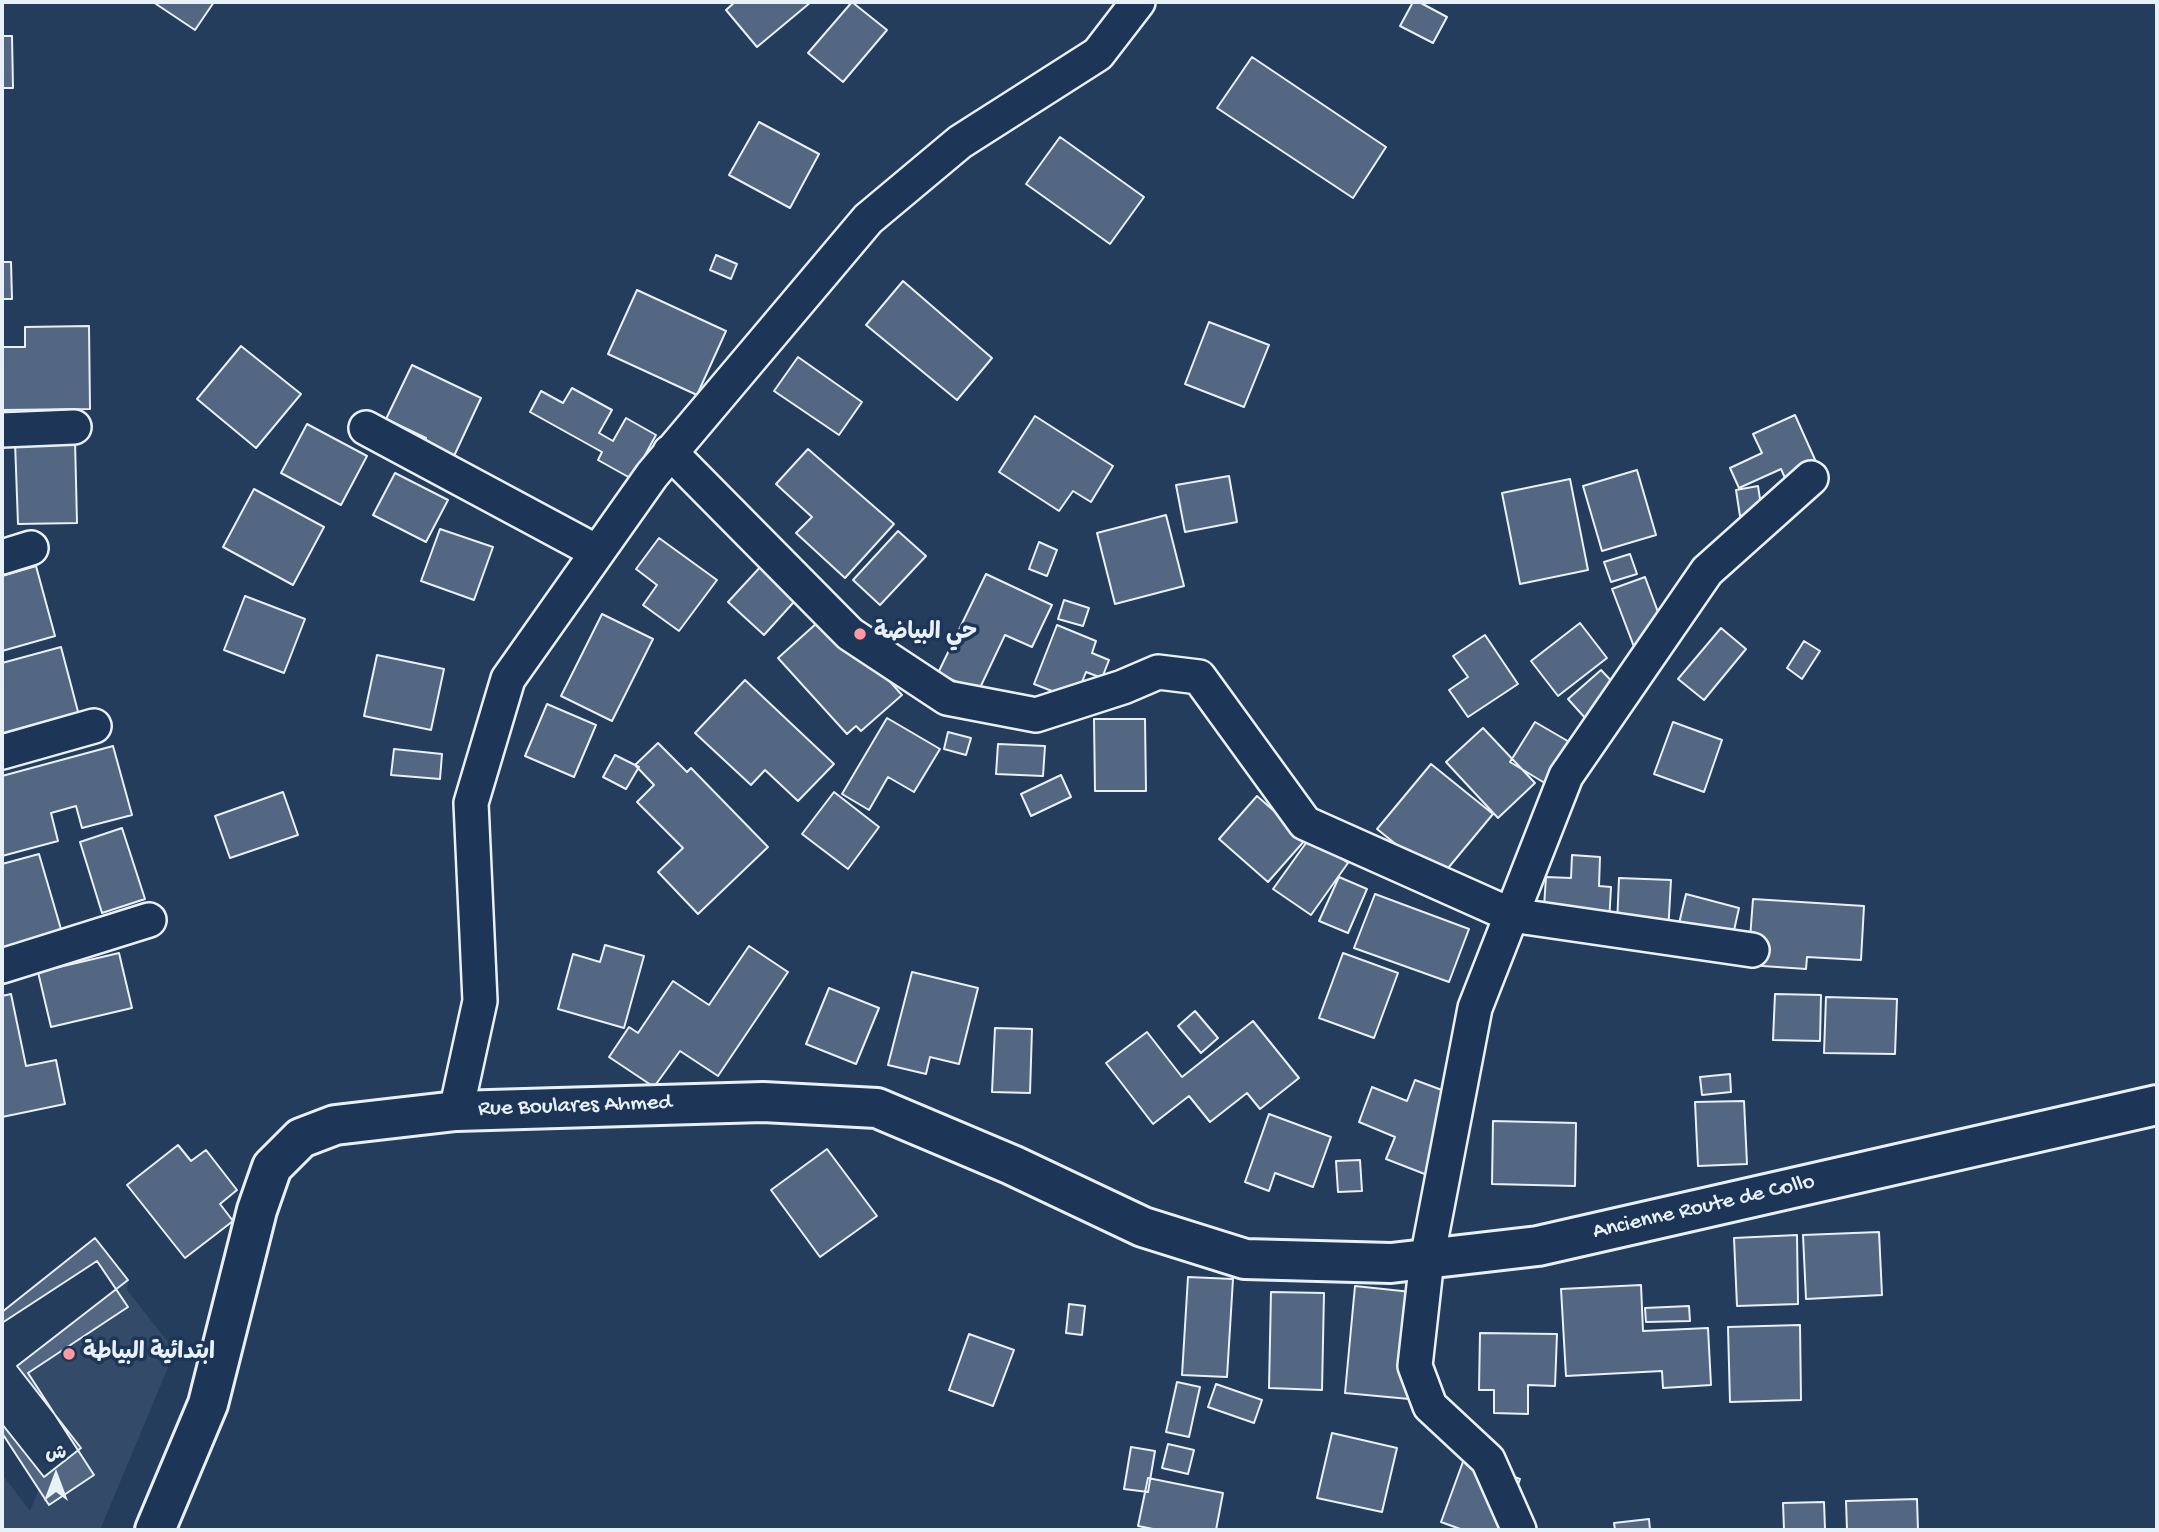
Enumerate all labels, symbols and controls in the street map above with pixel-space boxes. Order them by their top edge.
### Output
place label: حي البياضة [874,620,977,648]
marker: حي البياضة [852,626,868,642]
street label: Rue Boulares Ahmed [478,1090,672,1124]
street label: Ancienne Route de Collo [1590,1169,1818,1247]
place label: ابتدائية البياطة [83,1340,215,1368]
marker: ابتدائية البياطة [61,1346,77,1362]
north arrow [21,1441,91,1511]
text: ش [46,1443,66,1466]

